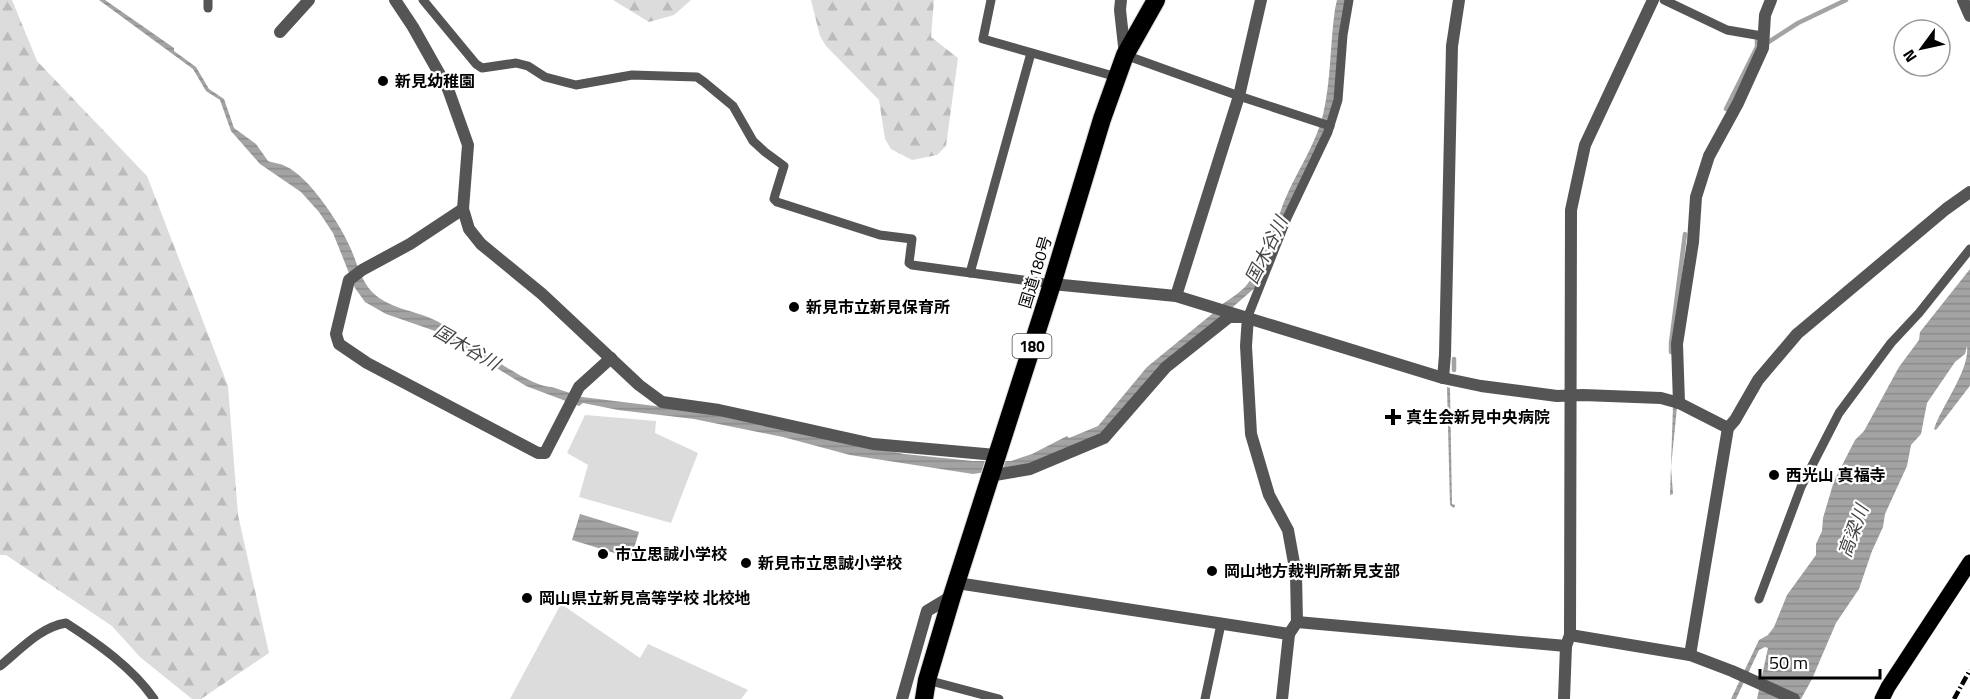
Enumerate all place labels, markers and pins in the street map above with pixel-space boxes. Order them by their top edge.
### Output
place label: 新見幼稚園 [395,69,475,93]
marker: 新見幼稚園 [376,74,390,88]
place label: 新見市立新見保育所 [806,295,950,319]
marker: 新見市立新見保育所 [787,300,801,314]
place label: 真生会新見中央病院 [1406,405,1550,429]
marker: 真生会新見中央病院 [1384,408,1402,426]
place label: 西光山 真福寺 [1786,463,1886,487]
marker: 西光山 真福寺 [1767,468,1781,482]
place label: 市立思誠小学校 [615,542,727,566]
marker: 市立思誠小学校 [596,547,610,561]
place label: 新見市立思誠小学校 [758,551,902,575]
marker: 新見市立思誠小学校 [739,556,753,570]
place label: 岡山地方裁判所新見支部 [1224,559,1400,583]
marker: 岡山地方裁判所新見支部 [1205,564,1219,578]
place label: 岡山県立新見高等学校 北校地 [539,586,751,610]
marker: 岡山県立新見高等学校 北校地 [520,591,534,605]

